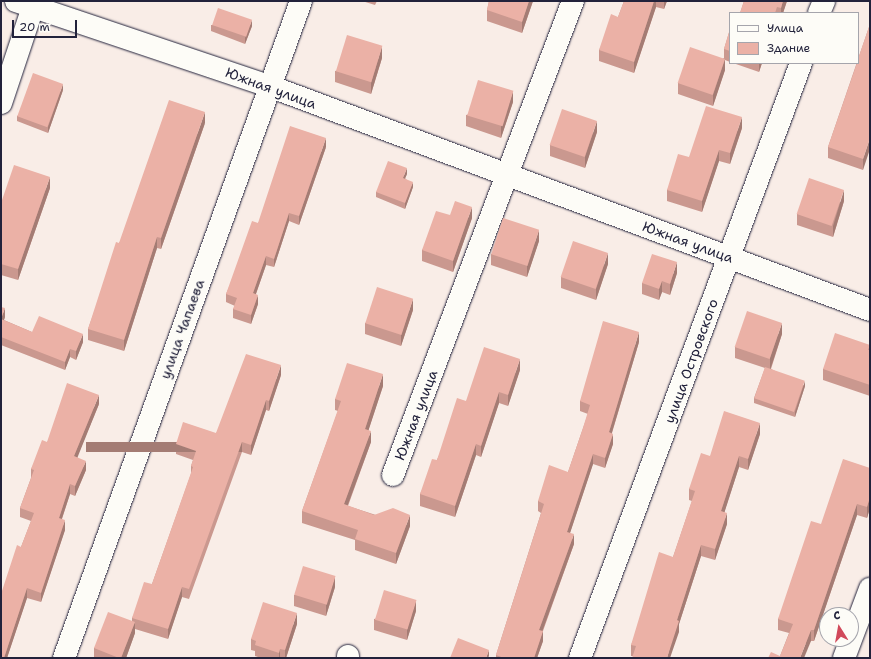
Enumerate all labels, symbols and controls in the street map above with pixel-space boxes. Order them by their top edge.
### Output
scale bar [14,12,79,38]
legend [729,12,859,64]
text: 20 m [19,19,50,35]
text: Улица [767,20,803,36]
text: Здание [767,40,810,56]
street label: Южная улица [223,64,319,112]
street label: Южная улица [640,218,736,266]
street label: улица Чапаева [156,277,208,381]
street label: улица Островского [661,297,721,425]
street label: Южная улица [391,367,441,463]
north arrow [819,607,859,647]
text: С [832,608,842,624]

